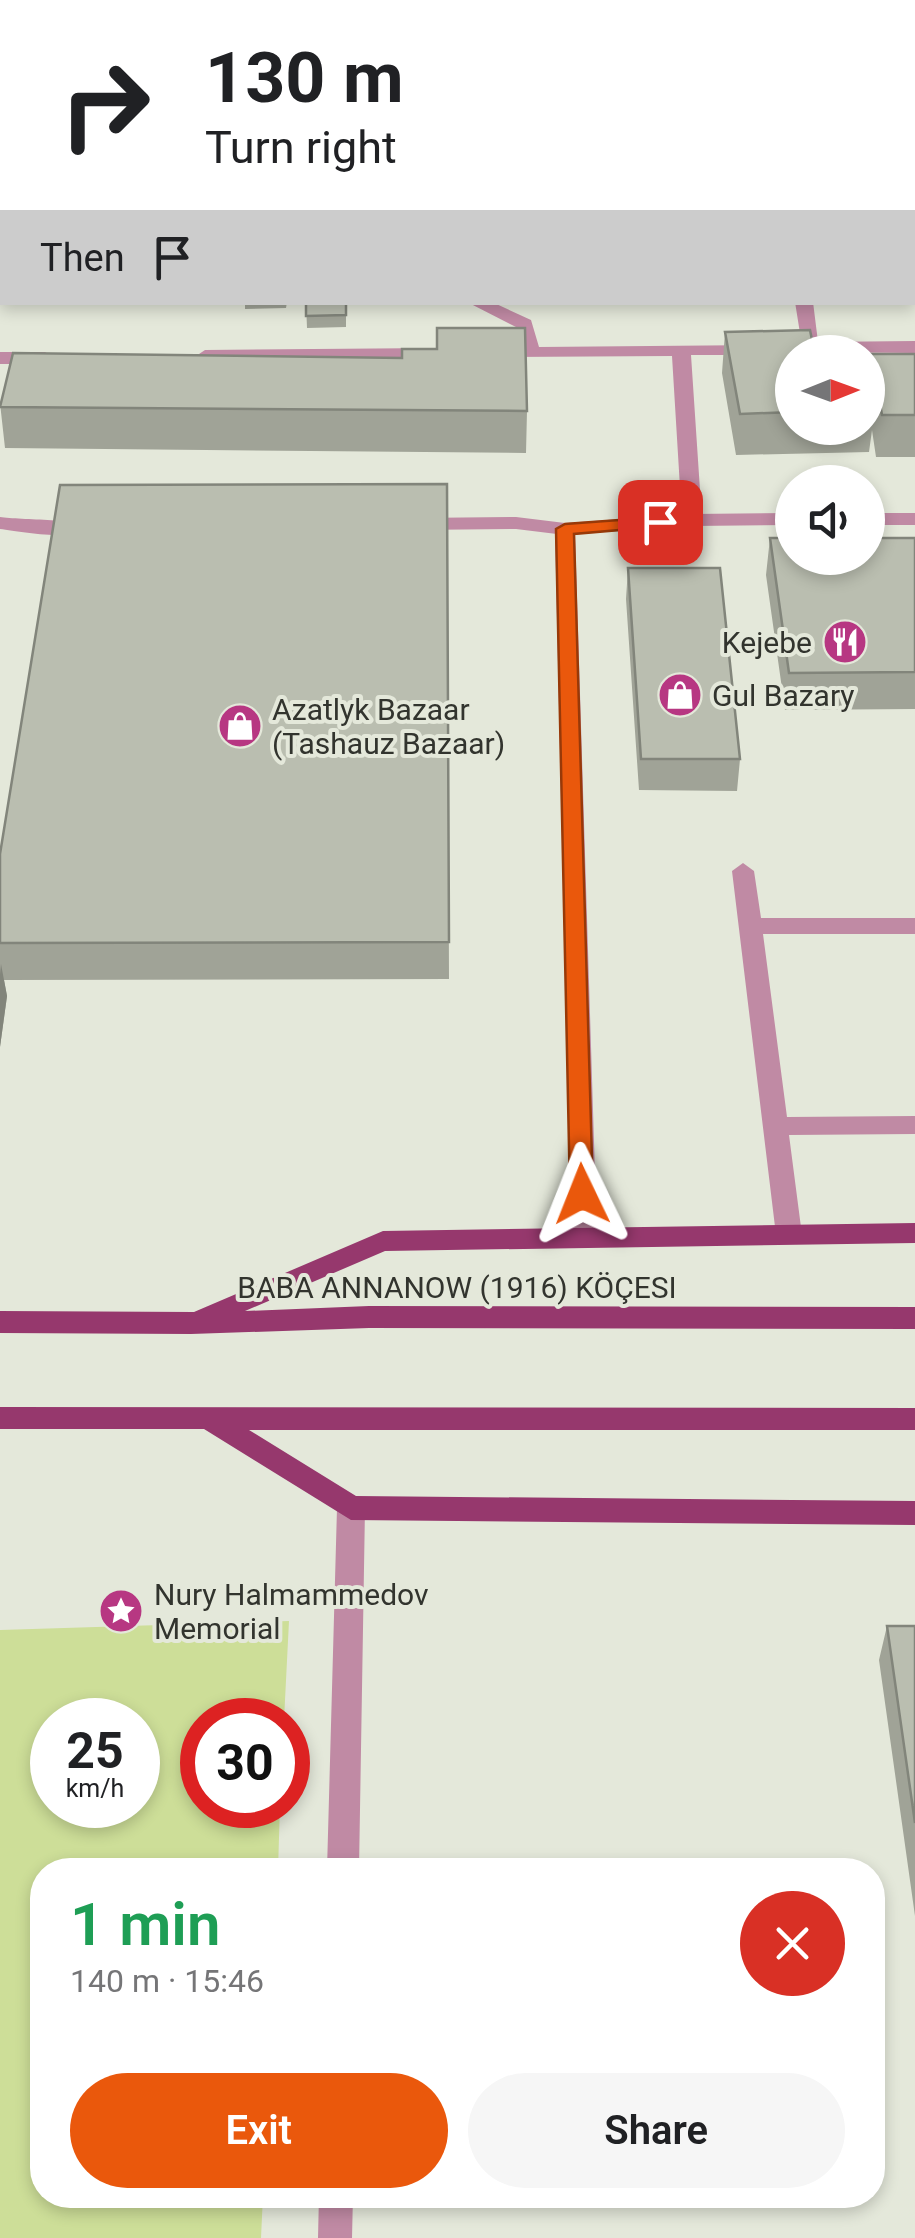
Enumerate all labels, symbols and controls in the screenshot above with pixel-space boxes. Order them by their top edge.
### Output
text: 130 m [205,37,404,119]
icon: right [40,40,170,170]
text: Turn right [205,121,397,174]
icon: arrive [145,230,200,285]
text: Then [40,236,125,280]
north arrow [775,335,885,445]
map controls [775,335,885,575]
button: sound [775,465,885,575]
pin [618,480,703,565]
icon: arrive [633,495,688,550]
restaurant icon: Kejebe [822,619,868,665]
place label: Kejebe [722,625,812,660]
shop icon: Gul Bazary [657,672,703,718]
place label: Gul Bazary [712,678,855,713]
place label: Azatlyk Bazaar (Tashauz Bazaar) [272,692,505,761]
shop icon: Azatlyk Bazaar (Tashauz Bazaar) [217,703,263,749]
position arrow [530,1142,634,1246]
street label: BABA ANNANOW (1916) KÖÇESI [237,1270,677,1305]
place label: Nury Halmammedov Memorial [154,1577,429,1646]
place icon: Nury Halmammedov Memorial [98,1588,144,1634]
speed limit sign: 30 [180,1698,310,1828]
text: 25 [66,1722,124,1780]
text: km/h [66,1774,124,1803]
text: 1 min [70,1889,220,1960]
button: close [740,1891,845,1996]
text: 140 m · 15:46 [70,1962,264,2000]
button: Exit [70,2073,448,2188]
button: Share [468,2073,845,2188]

